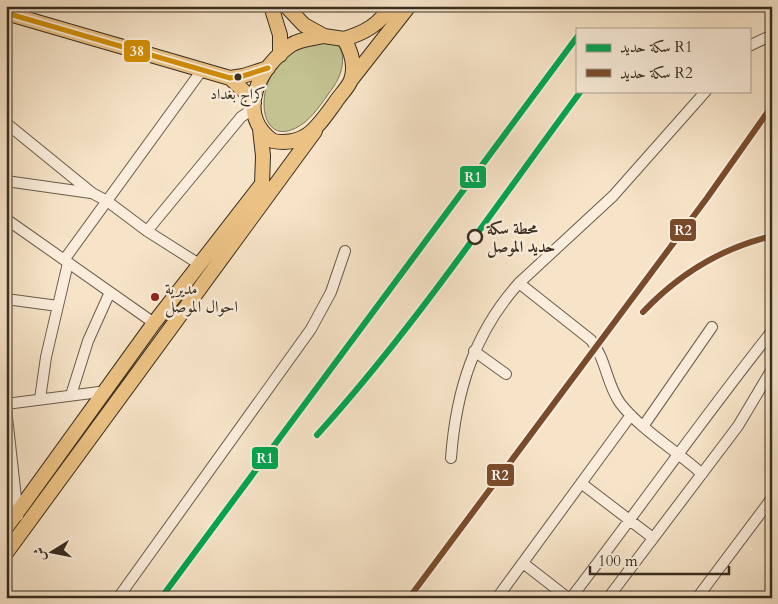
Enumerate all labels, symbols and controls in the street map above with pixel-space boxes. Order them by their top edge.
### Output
legend [576,28,750,92]
text: سكة حديد R1 [620,37,693,57]
line badge: 38 [123,39,151,63]
text: 38 [130,42,144,61]
text: سكة حديد R2 [620,63,693,83]
marker: كراج بغداد [233,72,243,82]
place label: كراج بغداد [210,84,266,107]
line badge: R1 [459,165,487,189]
text: R1 [464,168,482,187]
place label: محطة سكة حديد الموصل [486,218,555,258]
line badge: R2 [669,218,697,242]
text: R2 [674,221,692,240]
marker: محطة سكة حديد الموصل [467,229,483,245]
place label: مديرية احوال الموصل [165,278,238,318]
marker: مديرية احوال الموصل [149,291,161,303]
line badge: R1 [251,446,279,470]
text: R1 [256,449,274,468]
line badge: R2 [486,463,515,487]
text: R2 [491,466,509,485]
north arrow [28,526,78,576]
scale bar [590,544,729,576]
text: ش [29,546,50,563]
text: 100 m [598,551,638,571]

